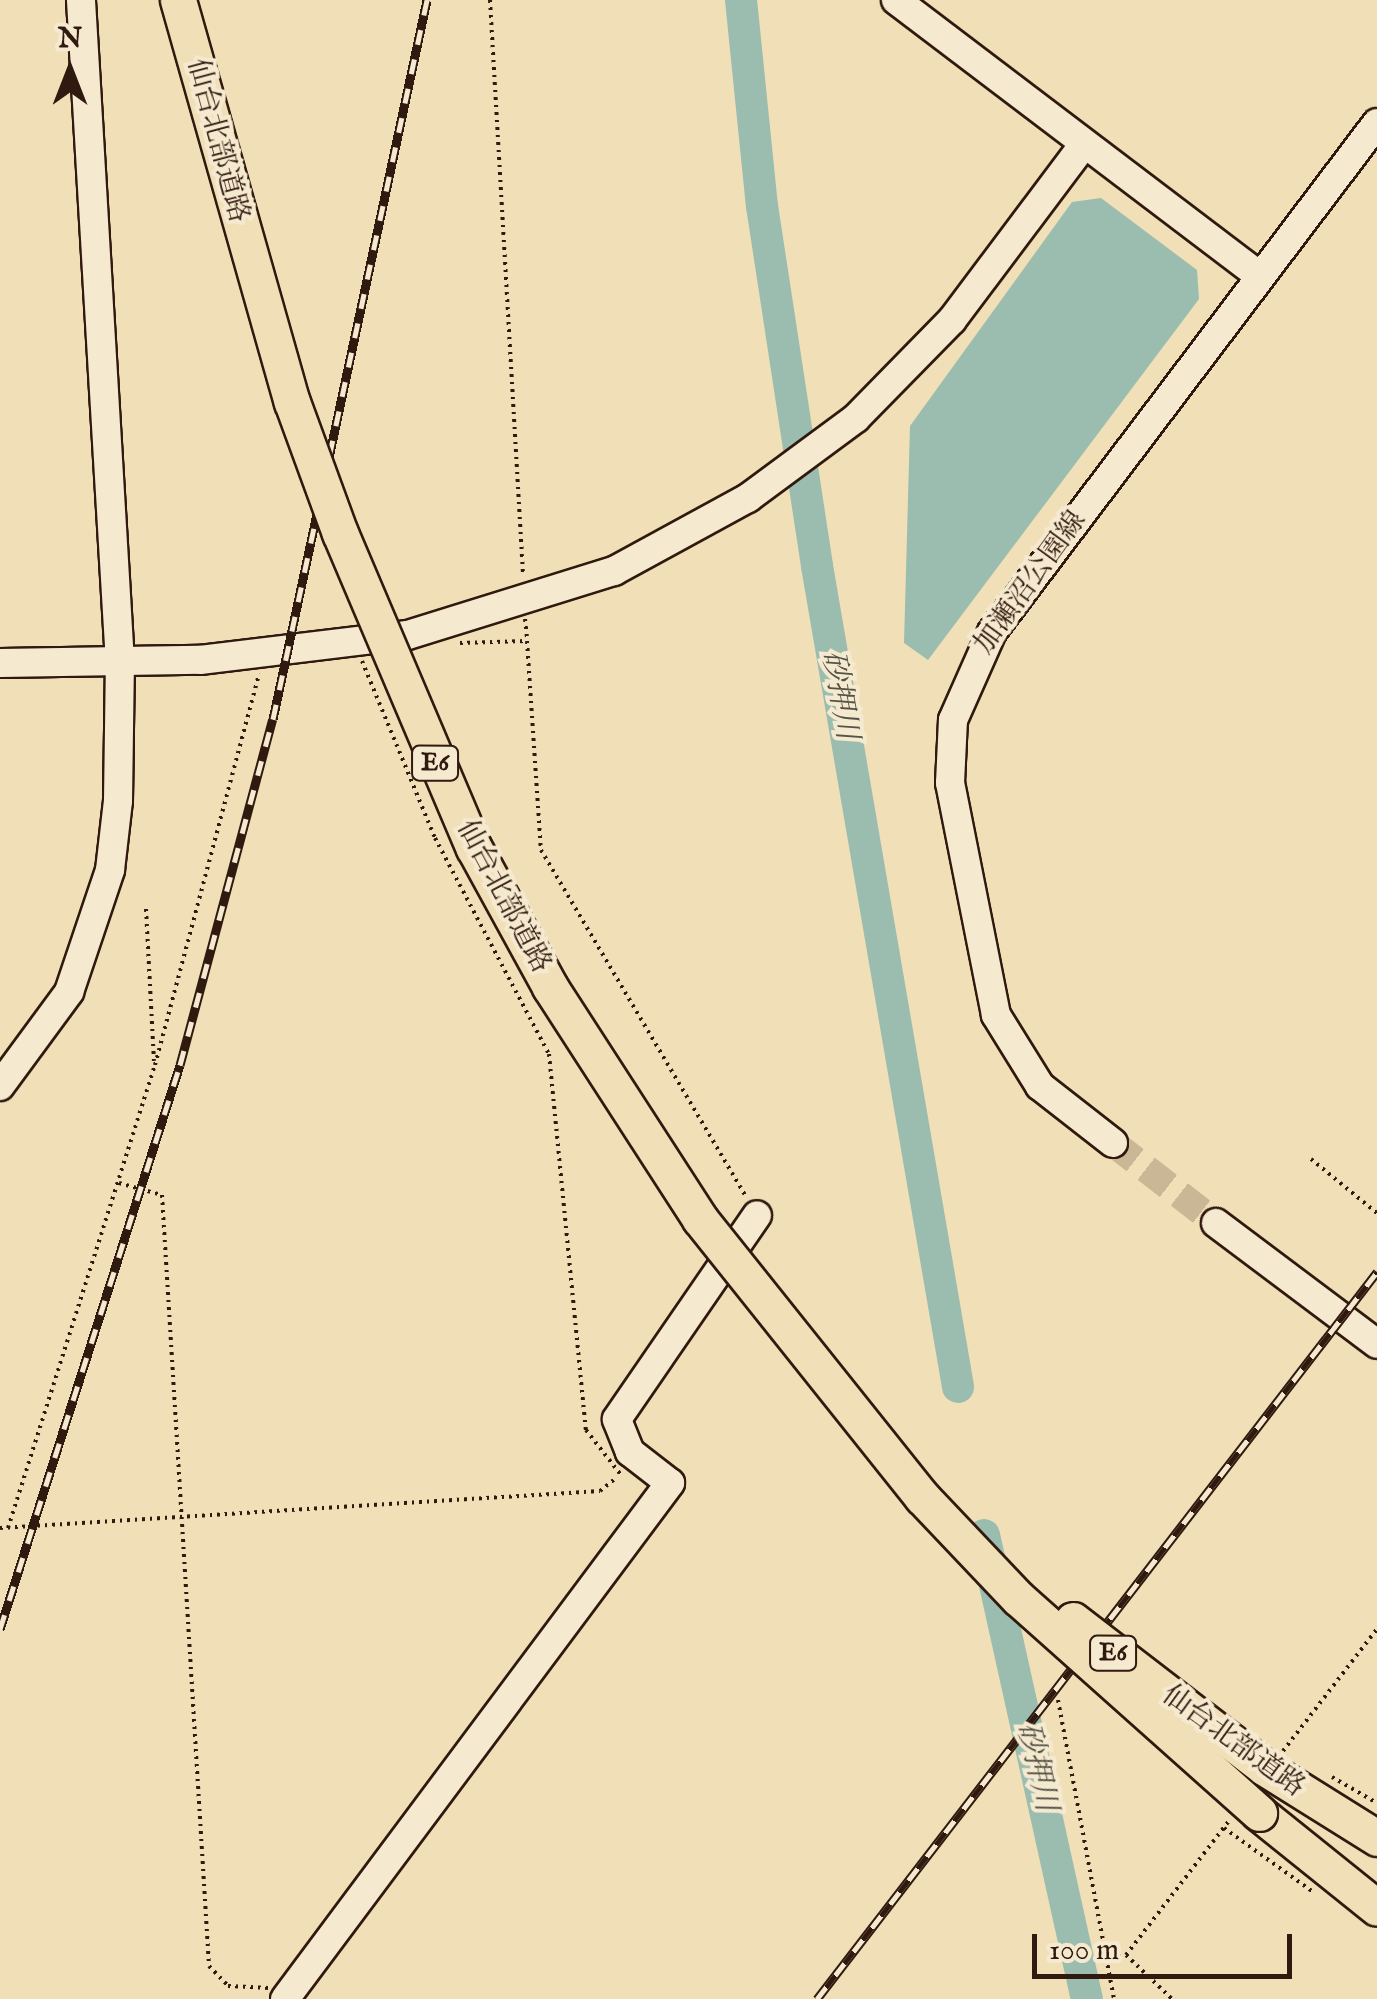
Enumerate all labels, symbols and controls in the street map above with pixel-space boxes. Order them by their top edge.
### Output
north arrow [20,20,120,120]
text: N [58,22,82,57]
street label: 仙台北部道路 [179,56,255,226]
street label: 加瀬沼公園線 [968,505,1094,661]
water label: 砂押川 [813,648,865,742]
road number: E6 [410,743,460,783]
street label: 仙台北部道路 [449,815,557,979]
road number: E6 [1088,1633,1138,1673]
street label: 仙台北部道路 [1155,1679,1311,1805]
water label: 砂押川 [1008,1719,1064,1815]
scale bar [1037,1914,1297,1976]
text: 100 m [1049,1932,1119,1970]

